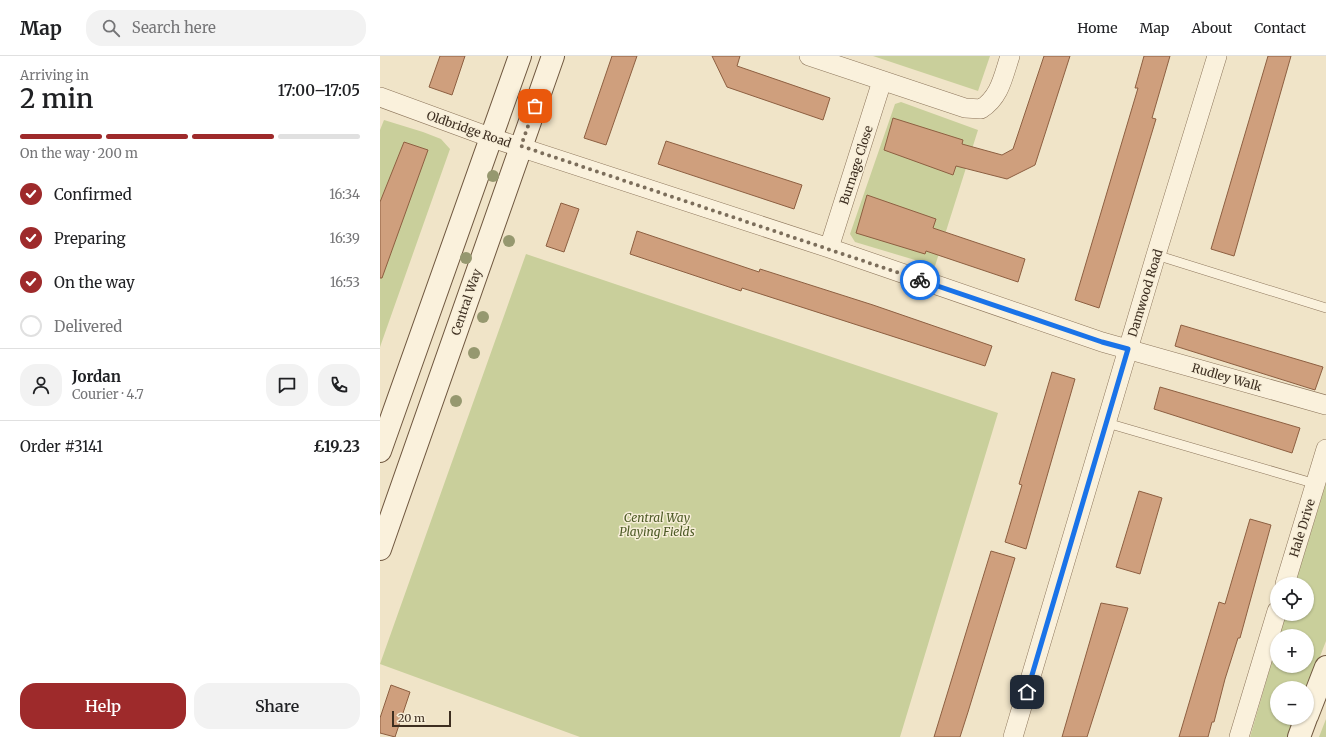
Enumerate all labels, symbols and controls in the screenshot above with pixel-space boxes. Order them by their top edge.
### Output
search box [86,10,366,46]
text: Map [20,16,62,40]
icon: search [100,17,122,39]
text: Search here [132,18,216,37]
text: Home [1077,19,1118,37]
text: Map [1140,19,1169,37]
text: About [1191,19,1232,37]
text: Contact [1254,19,1306,37]
text: Arriving in [20,67,89,84]
text: 17:00–17:05 [278,81,360,100]
text: 2 min [20,82,93,115]
pin [518,89,552,123]
icon: bag [524,95,546,117]
street label: Oldbridge Road [425,108,513,150]
street label: Burnage Close [836,124,876,206]
text: On the way · 200 m [20,145,138,162]
icon: check [20,183,42,205]
text: Confirmed [54,185,132,204]
text: 16:34 [329,186,360,203]
icon: check [20,227,42,249]
text: Preparing [54,229,126,248]
text: 16:39 [330,230,360,247]
street label: Damwood Road [1125,247,1165,339]
courier [900,260,940,300]
street label: Central Way [448,267,484,337]
icon: bike [909,269,931,291]
icon: check [20,271,42,293]
text: On the way [54,273,135,292]
text: 16:53 [330,274,360,291]
text: Delivered [54,317,122,336]
street label: Rudley Walk [1190,360,1264,394]
button: person [20,364,62,406]
button: chat [266,364,308,406]
button: phone [318,364,360,406]
text: Jordan [72,367,121,386]
text: Courier · 4.7 [72,386,144,403]
text: Order #3141 [20,437,103,456]
text: £19.23 [313,437,360,456]
street label: Hale Drive [1286,497,1318,559]
park label: Central Way Playing Fields [619,510,695,539]
map controls [1270,577,1314,725]
button: locate [1270,577,1314,621]
button: + [1270,629,1314,673]
pin [1010,675,1044,709]
icon: home [1016,681,1038,703]
button: − [1270,681,1314,725]
button: Help [20,683,186,729]
button: Share [194,683,360,729]
scale bar [392,709,451,728]
text: 20 m [398,711,425,725]

